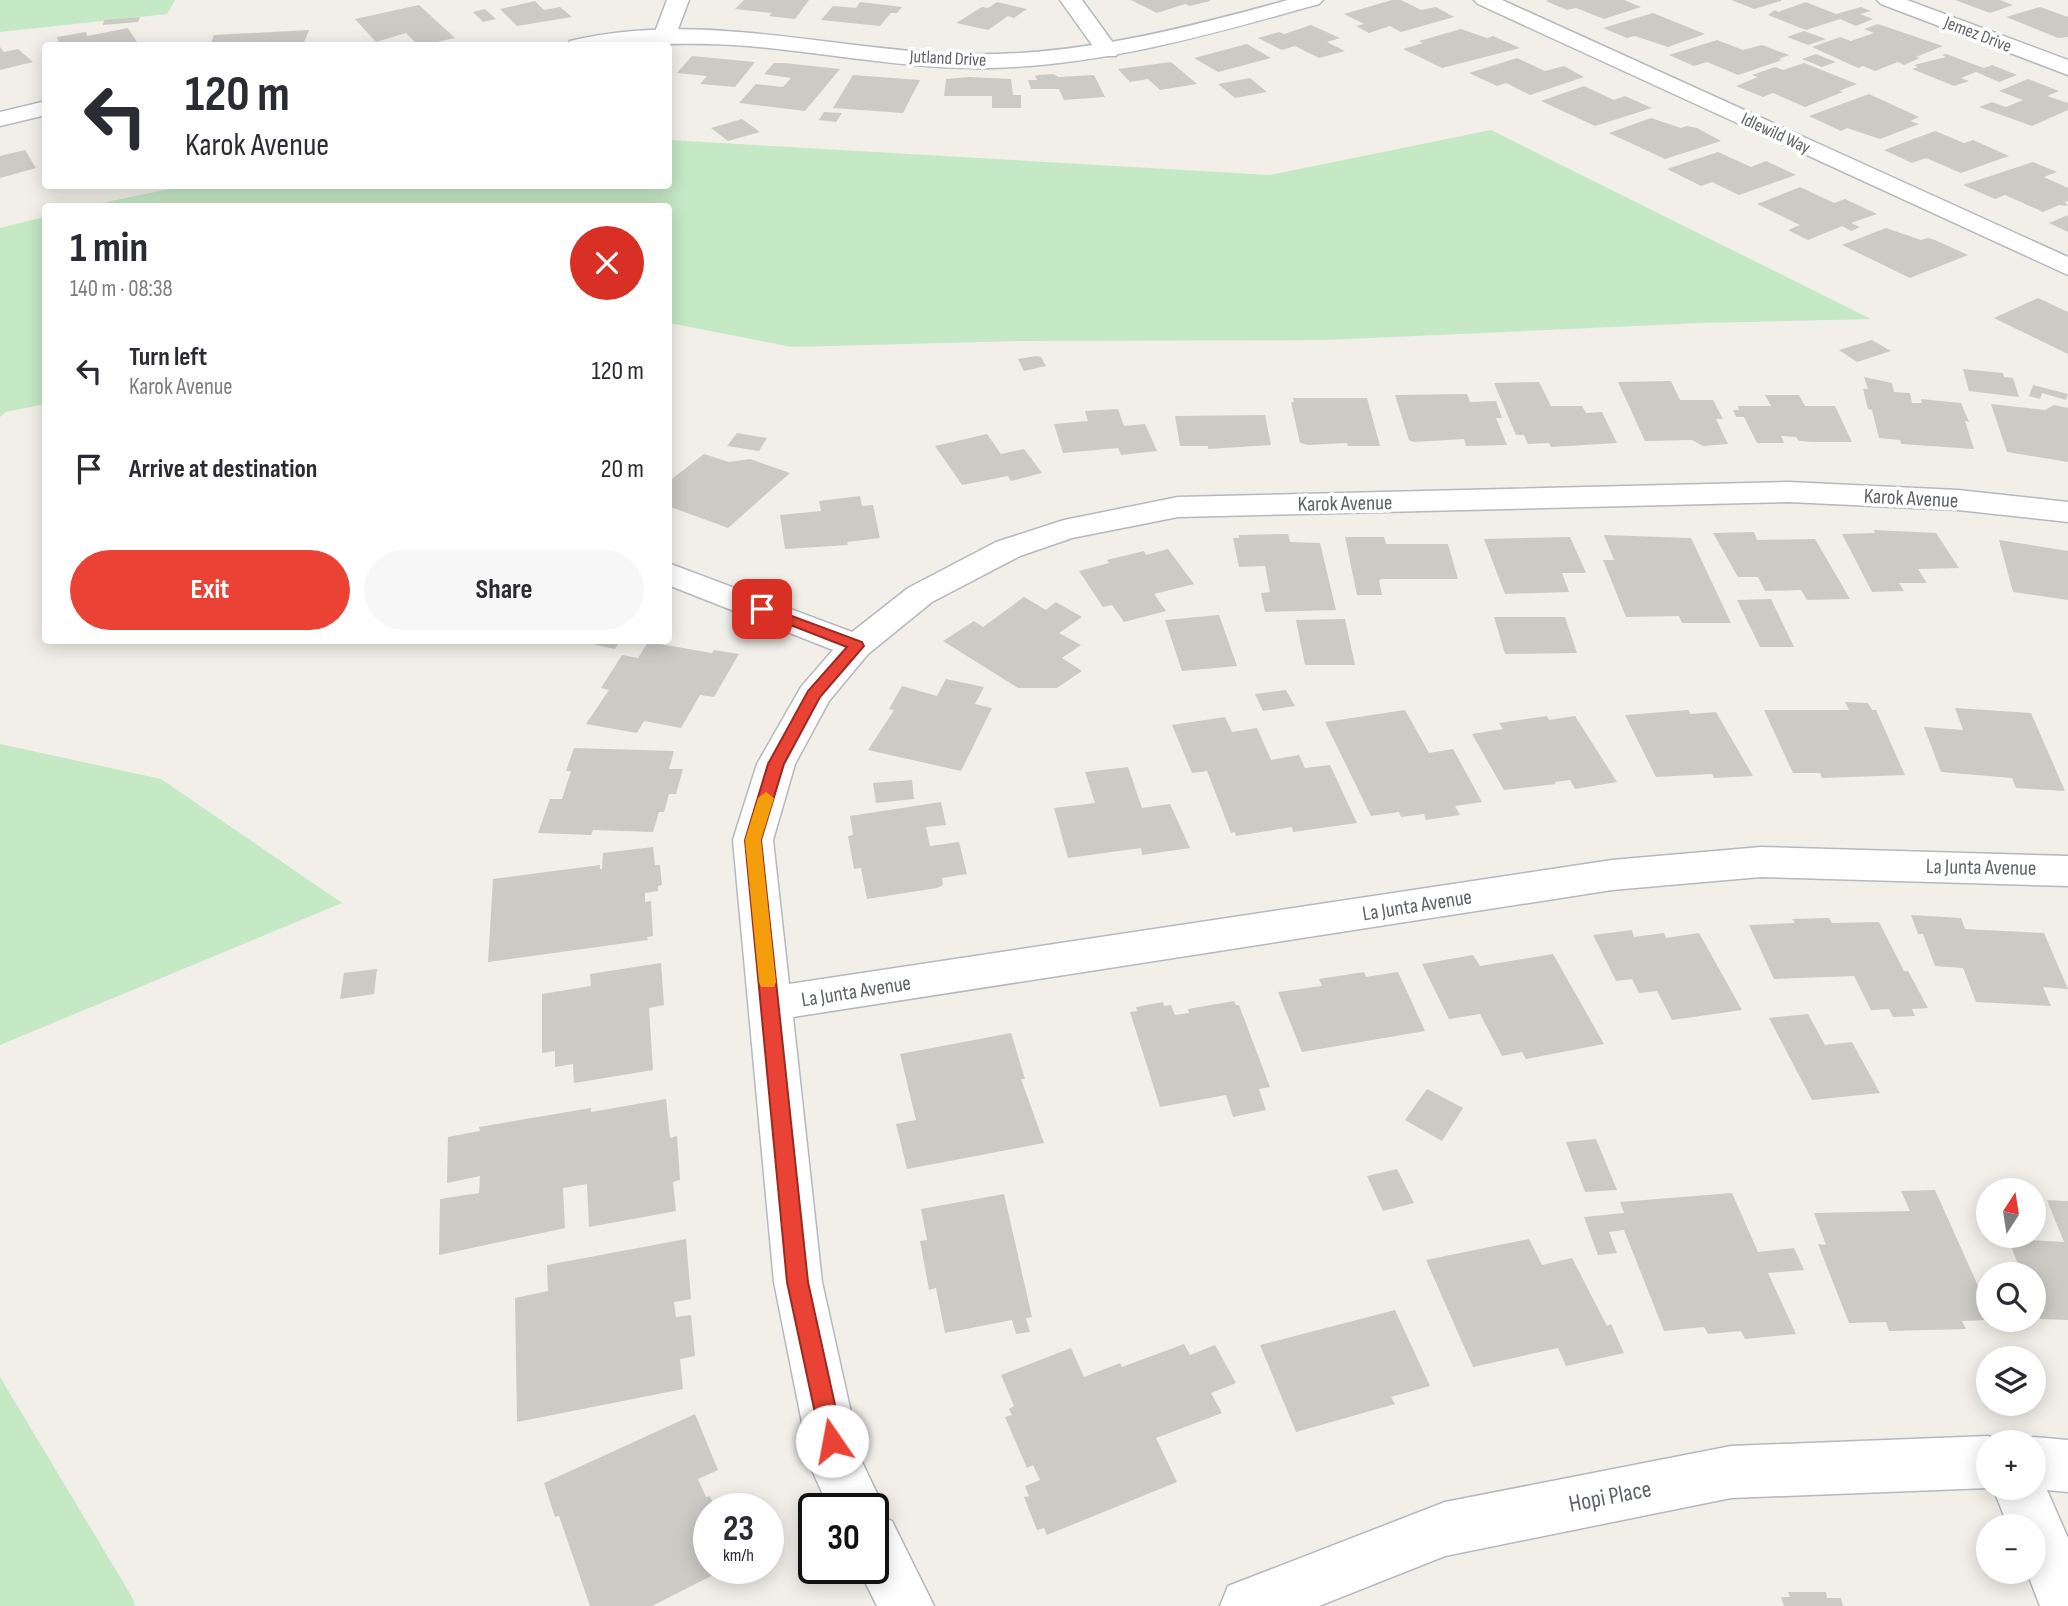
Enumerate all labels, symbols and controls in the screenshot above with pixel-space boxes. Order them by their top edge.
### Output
street label: Jemez Drive [1940,12,2014,57]
street label: Jutland Drive [908,46,987,71]
text: 120 m [185,66,290,125]
icon: left [70,70,161,161]
street label: Idlewild Way [1738,108,1814,159]
text: Karok Avenue [185,126,329,165]
text: 1 min [70,223,148,274]
button: close [570,226,644,300]
text: 140 m · 08:38 [70,275,173,303]
text: Turn left [129,342,207,373]
icon: left [70,352,108,390]
text: 120 m [591,356,644,387]
text: Karok Avenue [129,373,233,401]
icon: arrive [70,450,108,488]
text: Arrive at destination [129,454,317,485]
text: 20 m [601,454,644,485]
street label: Karok Avenue [1863,484,1959,513]
street label: Karok Avenue [1298,490,1393,517]
button: Exit [70,550,350,630]
button: Share [364,550,644,630]
pin [732,579,792,639]
icon: arrive [743,590,781,628]
street label: La Junta Avenue [1926,854,2036,881]
street label: La Junta Avenue [1361,885,1474,926]
street label: La Junta Avenue [800,971,913,1012]
north arrow [1976,1178,2046,1248]
map controls [1976,1178,2046,1584]
button: search [1976,1262,2046,1332]
button: layers [1976,1346,2046,1416]
position arrow [795,1404,869,1478]
button: + [1976,1430,2046,1500]
street label: Hopi Place [1566,1474,1654,1519]
speed limit sign: 30 [798,1493,889,1584]
text: 23 [723,1508,754,1551]
button: − [1976,1514,2046,1584]
text: km/h [723,1545,754,1566]

